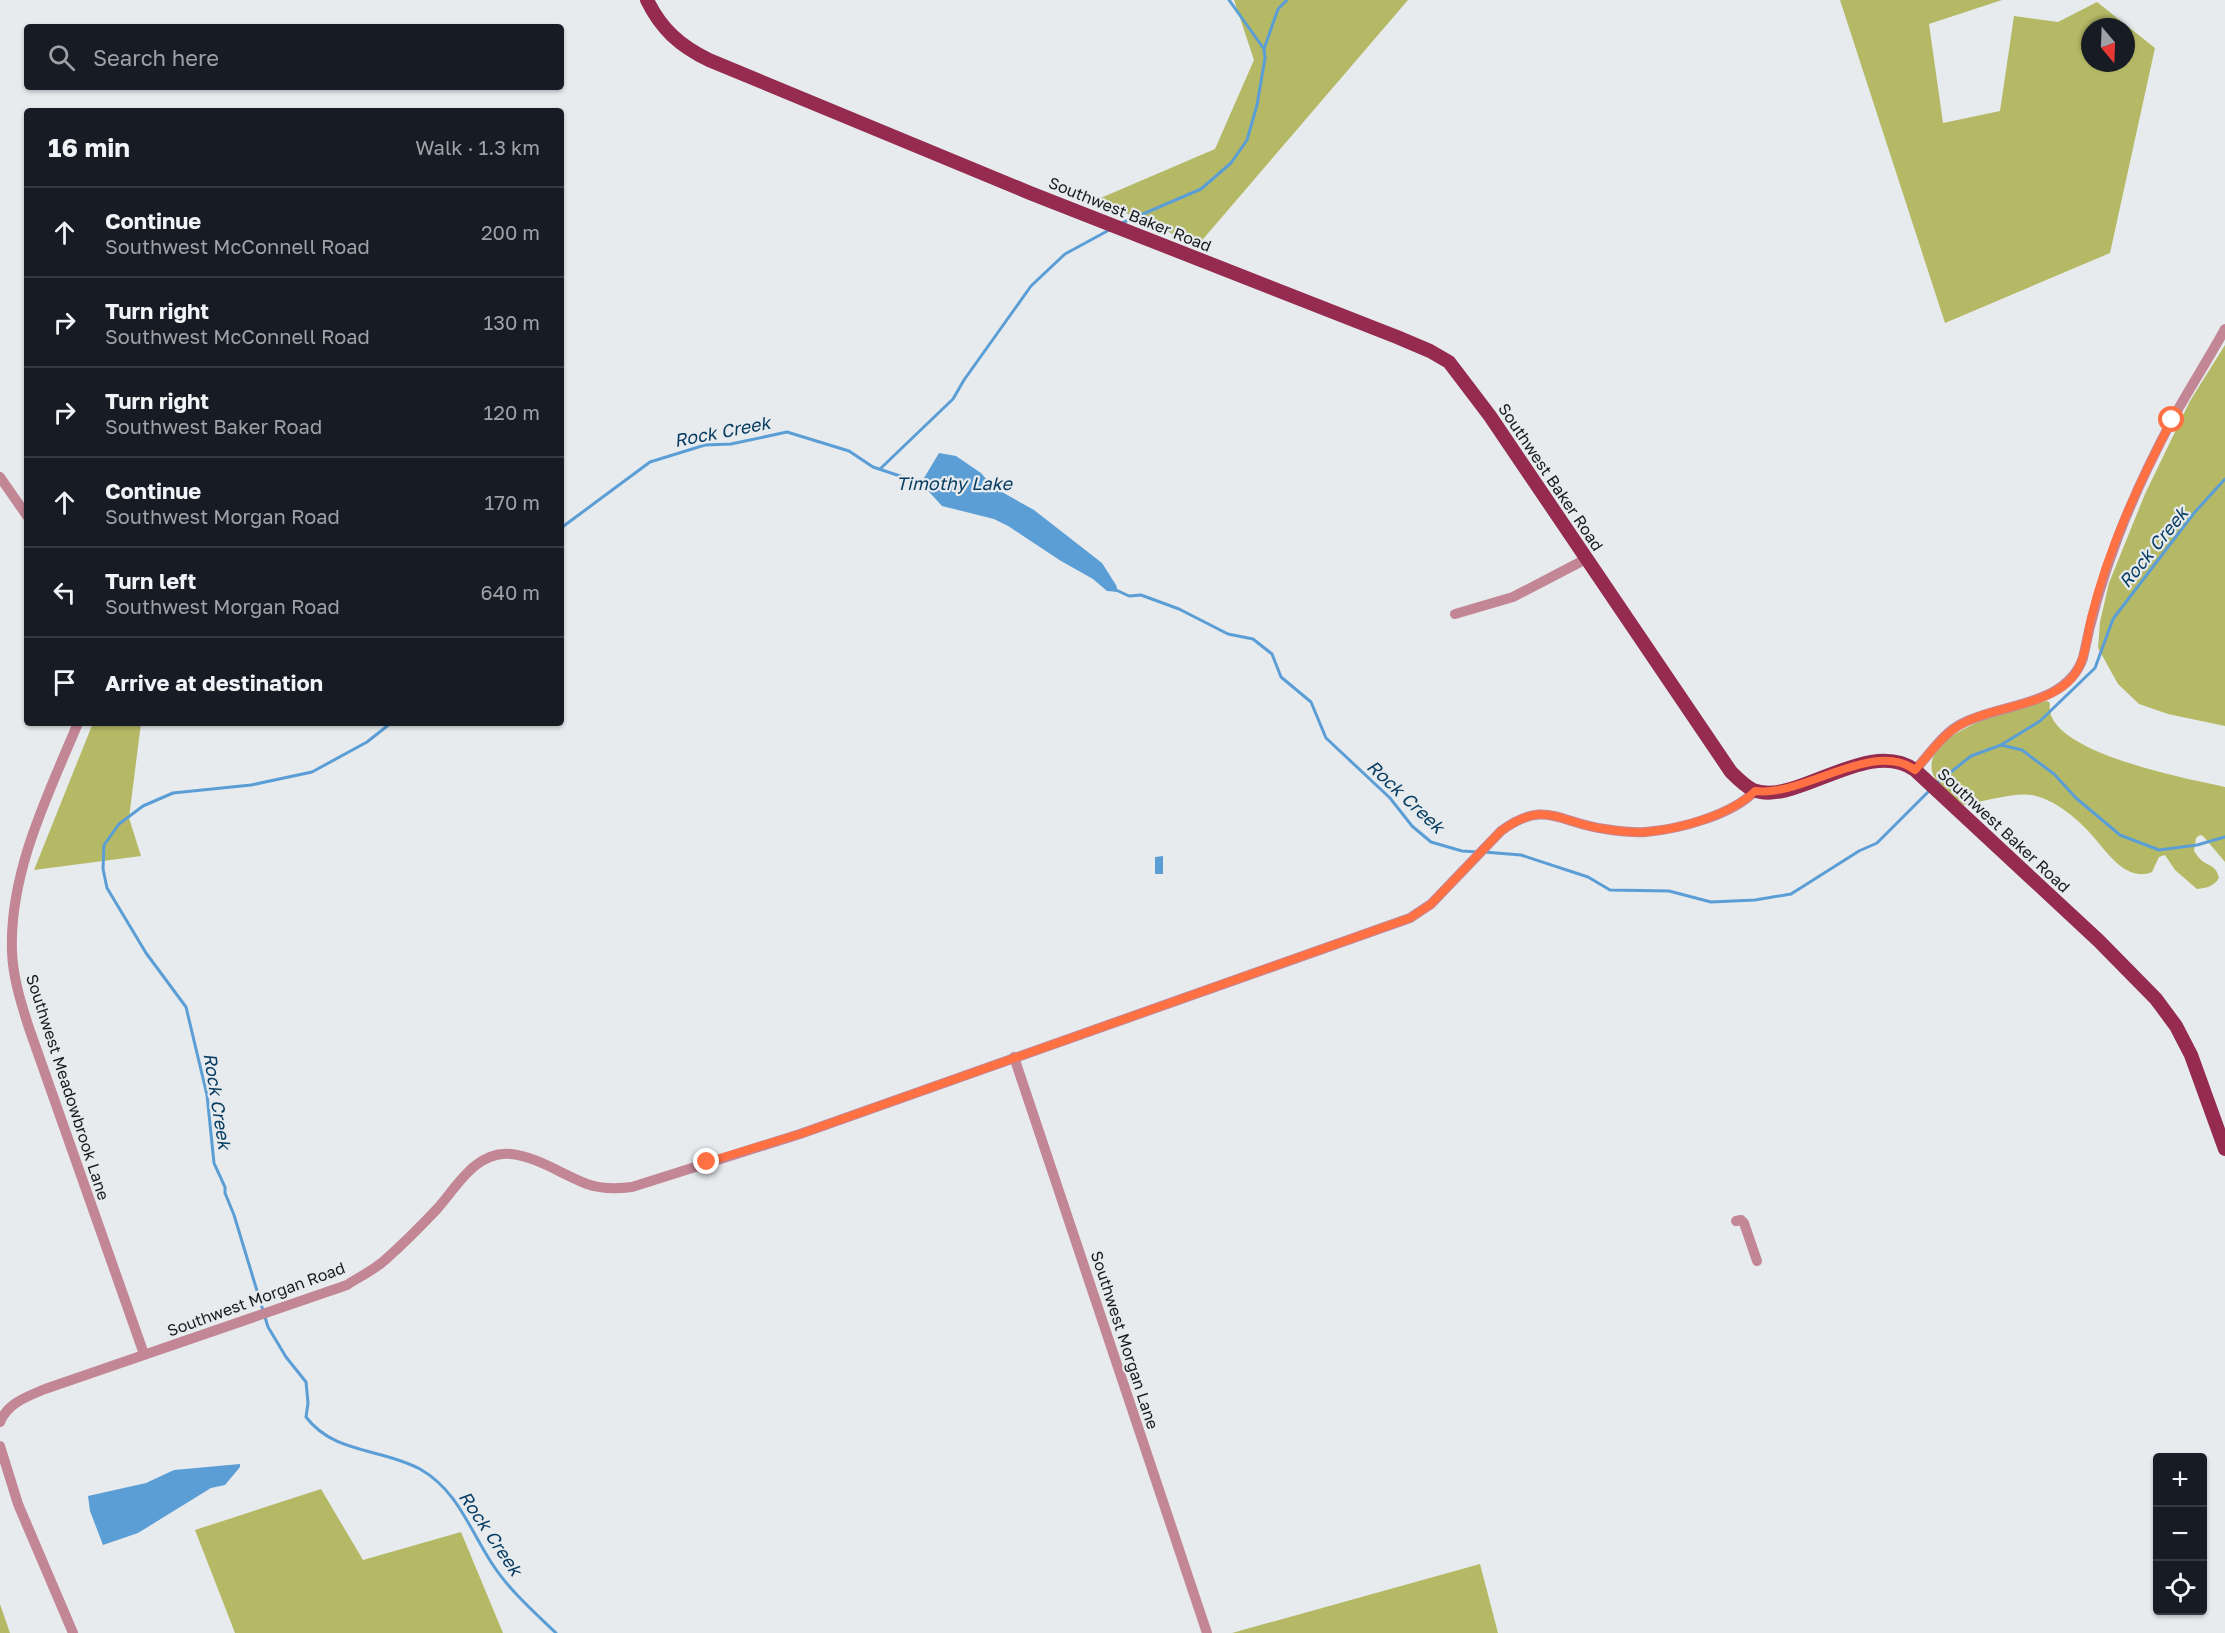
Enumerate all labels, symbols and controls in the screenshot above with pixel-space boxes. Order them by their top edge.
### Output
north arrow [2081,18,2135,72]
search box [24,24,564,90]
icon: search [45,41,78,74]
text: Search here [93,44,219,71]
text: 16 min [48,132,130,163]
text: Walk · 1.3 km [415,135,540,159]
street label: Southwest Baker Road [1046,172,1214,256]
text: Continue [105,207,201,234]
icon: ahead [48,216,81,249]
text: 200 m [481,220,540,244]
text: Southwest McConnell Road [105,234,370,258]
text: Turn right [105,297,209,324]
icon: right [48,306,81,339]
text: 130 m [484,310,540,334]
text: Southwest McConnell Road [105,324,370,348]
text: Turn right [105,387,209,414]
icon: right [48,396,81,429]
street label: Southwest Baker Road [1494,399,1608,555]
text: 120 m [484,400,540,424]
route start [2158,406,2184,432]
water label: Rock Creek [672,411,774,451]
text: Southwest Baker Road [105,414,322,438]
water label: Timothy Lake [896,472,1014,494]
text: Continue [105,477,201,504]
icon: ahead [48,486,81,519]
text: 170 m [485,490,540,514]
water label: Rock Creek [2114,501,2193,592]
text: Southwest Morgan Road [105,504,340,528]
text: Turn left [105,567,196,594]
icon: left [48,576,81,609]
text: 640 m [481,580,540,604]
text: Southwest Morgan Road [105,594,340,618]
icon: arrive [48,666,81,699]
text: Arrive at destination [105,669,323,696]
water label: Rock Creek [1363,755,1450,839]
street label: Southwest Baker Road [1934,763,2074,897]
street label: Southwest Meadowbrook Lane [22,971,114,1203]
water label: Rock Creek [200,1051,237,1153]
route end [693,1148,719,1174]
street label: Southwest Morgan Lane [1087,1248,1163,1432]
street label: Southwest Morgan Road [164,1257,348,1341]
map controls [2153,1453,2207,1615]
button: + [2153,1453,2207,1507]
water label: Rock Creek [455,1486,528,1581]
button: − [2153,1507,2207,1561]
button: locate [2153,1561,2207,1615]

